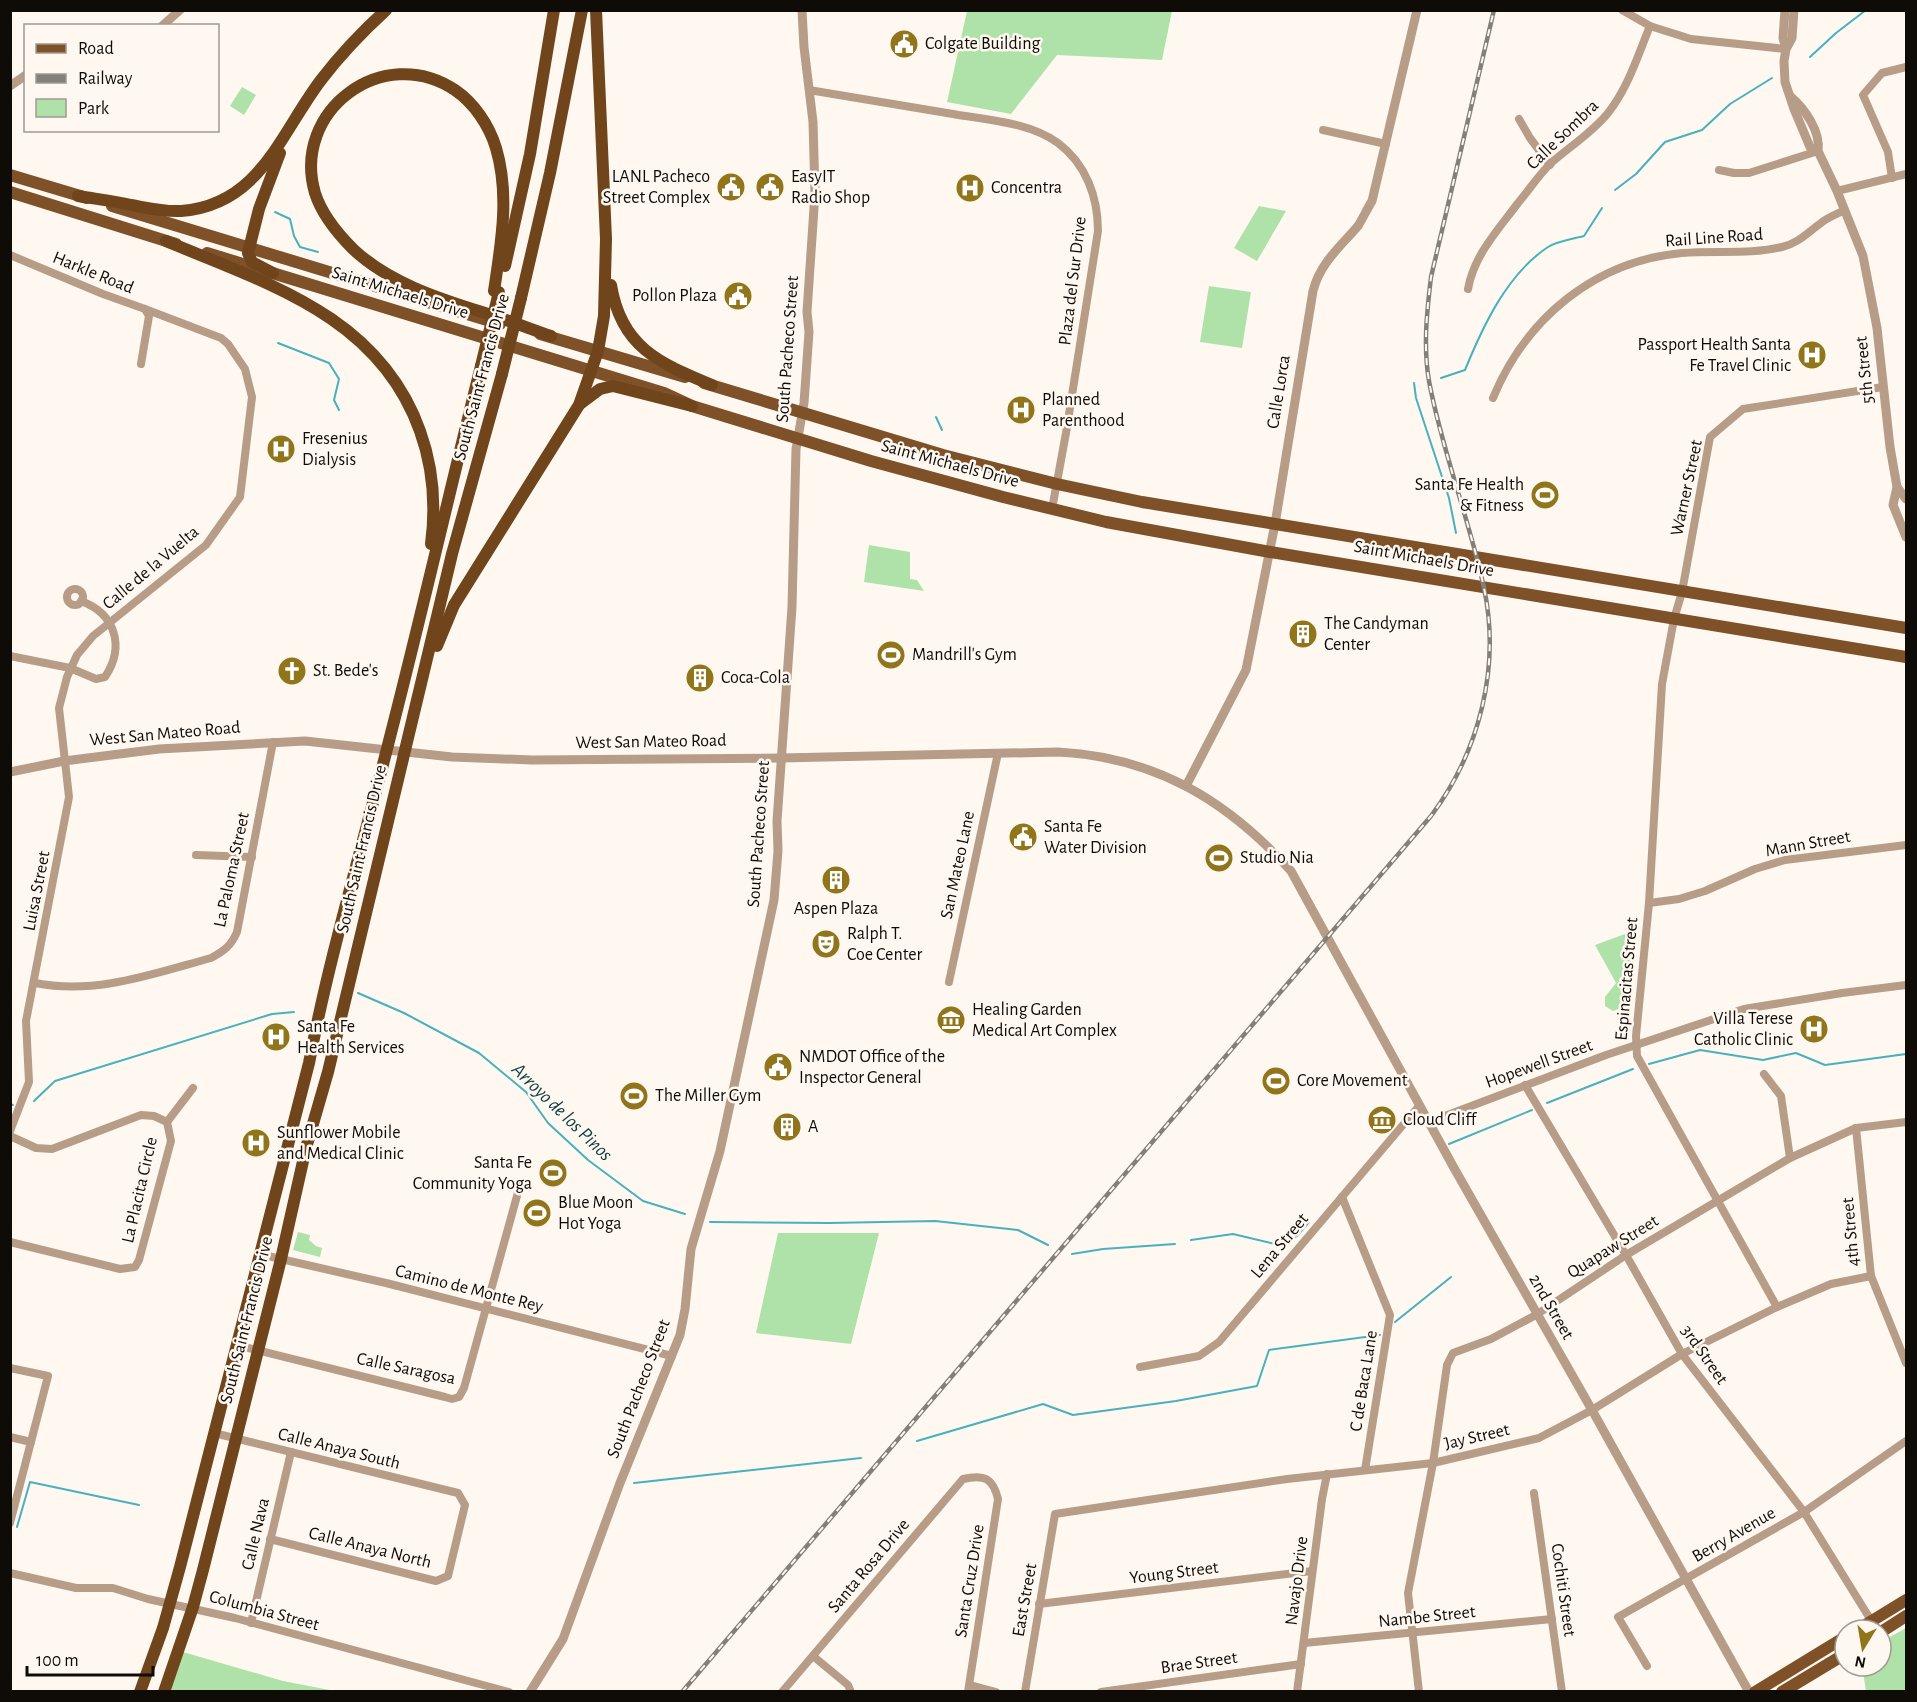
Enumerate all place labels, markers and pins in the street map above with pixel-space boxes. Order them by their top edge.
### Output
public building icon: Colgate Building [888,28,920,60]
place label: Colgate Building [925,35,1041,53]
place label: LANL Pacheco Street Complex [603,168,710,207]
place label: EasyIT Radio Shop [791,168,870,207]
public building icon: LANL Pacheco Street Complex [715,171,747,203]
public building icon: EasyIT Radio Shop [754,171,786,203]
hospital icon: Concentra [954,172,986,204]
place label: Concentra [991,179,1062,197]
public building icon: Pollon Plaza [722,280,754,312]
place label: Pollon Plaza [632,287,717,305]
place label: Passport Health Santa Fe Travel Clinic [1637,336,1791,375]
hospital icon: Passport Health Santa Fe Travel Clinic [1796,339,1828,371]
place label: Planned Parenthood [1042,391,1125,430]
hospital icon: Planned Parenthood [1005,394,1037,426]
place label: Fresenius Dialysis [302,430,368,469]
hospital icon: Fresenius Dialysis [265,433,297,465]
place label: Santa Fe Health & Fitness [1415,476,1524,515]
sports icon: Santa Fe Health & Fitness [1529,479,1561,511]
place label: The Candyman Center [1324,615,1429,654]
building icon: The Candyman Center [1287,618,1319,650]
sports icon: Mandrill's Gym [875,639,907,671]
place label: Mandrill's Gym [912,646,1017,664]
church icon: St. Bede's [276,655,308,687]
place label: St. Bede's [313,662,378,680]
building icon: Coca-Cola [684,662,716,694]
place label: Coca-Cola [721,669,790,687]
place label: Santa Fe Water Division [1044,818,1147,857]
public building icon: Santa Fe Water Division [1007,821,1039,853]
sports icon: Studio Nia [1203,842,1235,874]
place label: Studio Nia [1240,849,1314,867]
building icon: Aspen Plaza [820,864,852,896]
place label: Aspen Plaza [794,900,878,918]
place label: Ralph T. Coe Center [847,925,922,964]
theatre icon: Ralph T. Coe Center [810,928,842,960]
place label: Healing Garden Medical Art Complex [972,1001,1117,1040]
museum icon: Healing Garden Medical Art Complex [935,1004,967,1036]
place label: Villa Terese Catholic Clinic [1694,1010,1793,1049]
hospital icon: Villa Terese Catholic Clinic [1798,1013,1830,1045]
place label: Santa Fe Health Services [297,1018,404,1057]
hospital icon: Santa Fe Health Services [260,1021,292,1053]
place label: NMDOT Office of the Inspector General [799,1048,945,1087]
public building icon: NMDOT Office of the Inspector General [762,1051,794,1083]
sports icon: Core Movement [1260,1065,1292,1097]
place label: Core Movement [1297,1072,1408,1090]
sports icon: The Miller Gym [618,1080,650,1112]
place label: The Miller Gym [655,1087,761,1105]
museum icon: Cloud Cliff [1366,1104,1398,1136]
building icon: A [771,1111,803,1143]
place label: Cloud Cliff [1403,1111,1478,1129]
place label: A [808,1118,819,1136]
place label: Sunflower Mobile and Medical Clinic [277,1124,404,1163]
hospital icon: Sunflower Mobile and Medical Clinic [240,1127,272,1159]
place label: Santa Fe Community Yoga [413,1154,532,1193]
sports icon: Santa Fe Community Yoga [537,1157,569,1189]
place label: Blue Moon Hot Yoga [558,1194,633,1233]
sports icon: Blue Moon Hot Yoga [521,1197,553,1229]

